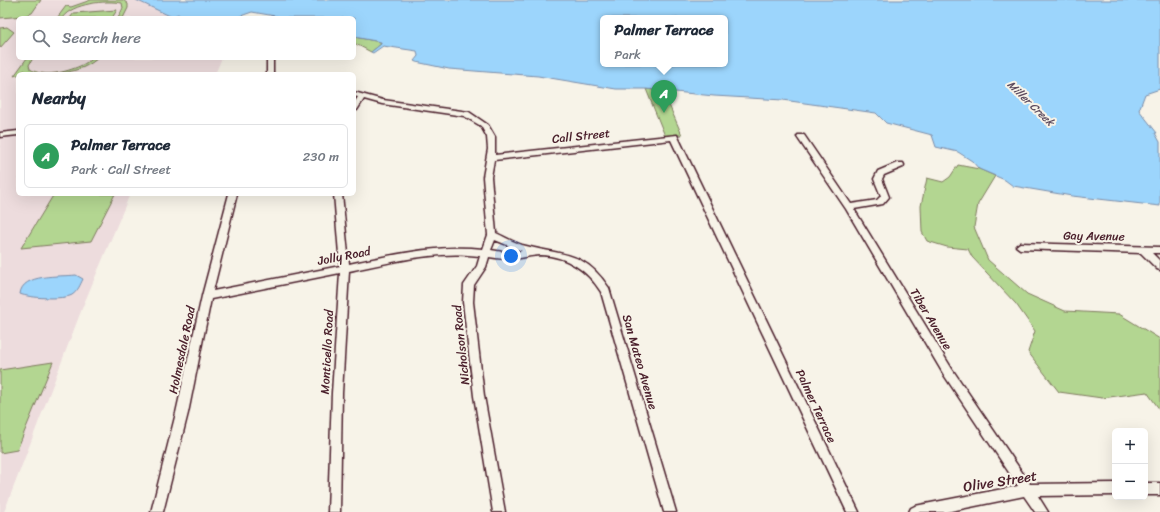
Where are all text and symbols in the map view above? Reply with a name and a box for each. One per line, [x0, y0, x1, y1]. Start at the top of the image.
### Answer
popup [600, 15, 728, 67]
search box [16, 16, 356, 60]
text: Palmer Terrace [614, 17, 714, 43]
text: Search here [62, 25, 141, 51]
icon: search [30, 27, 52, 49]
text: Park [614, 43, 641, 66]
water label: Miller Creek [1003, 76, 1060, 132]
pin: A [651, 80, 677, 113]
text: Nearby [32, 83, 86, 113]
street label: Call Street [551, 122, 611, 150]
text: Palmer Terrace [71, 132, 170, 158]
text: A [42, 145, 50, 168]
text: 230 m [303, 145, 339, 168]
text: Park · Call Street [71, 158, 171, 181]
street label: Gay Avenue [1063, 224, 1125, 248]
street label: Jolly Road [315, 240, 374, 272]
your location [501, 246, 521, 266]
street label: Tiber Avenue [904, 284, 958, 354]
street label: Holmesdale Road [162, 303, 202, 396]
street label: Nicholson Road [446, 303, 476, 386]
street label: Monticello Road [314, 309, 340, 395]
street label: San Mateo Avenue [616, 312, 664, 412]
street label: Palmer Terrace [789, 365, 843, 447]
map controls [1112, 428, 1148, 500]
button: + [1112, 428, 1148, 464]
street label: Olive Street [961, 463, 1039, 500]
button: − [1112, 464, 1148, 500]

